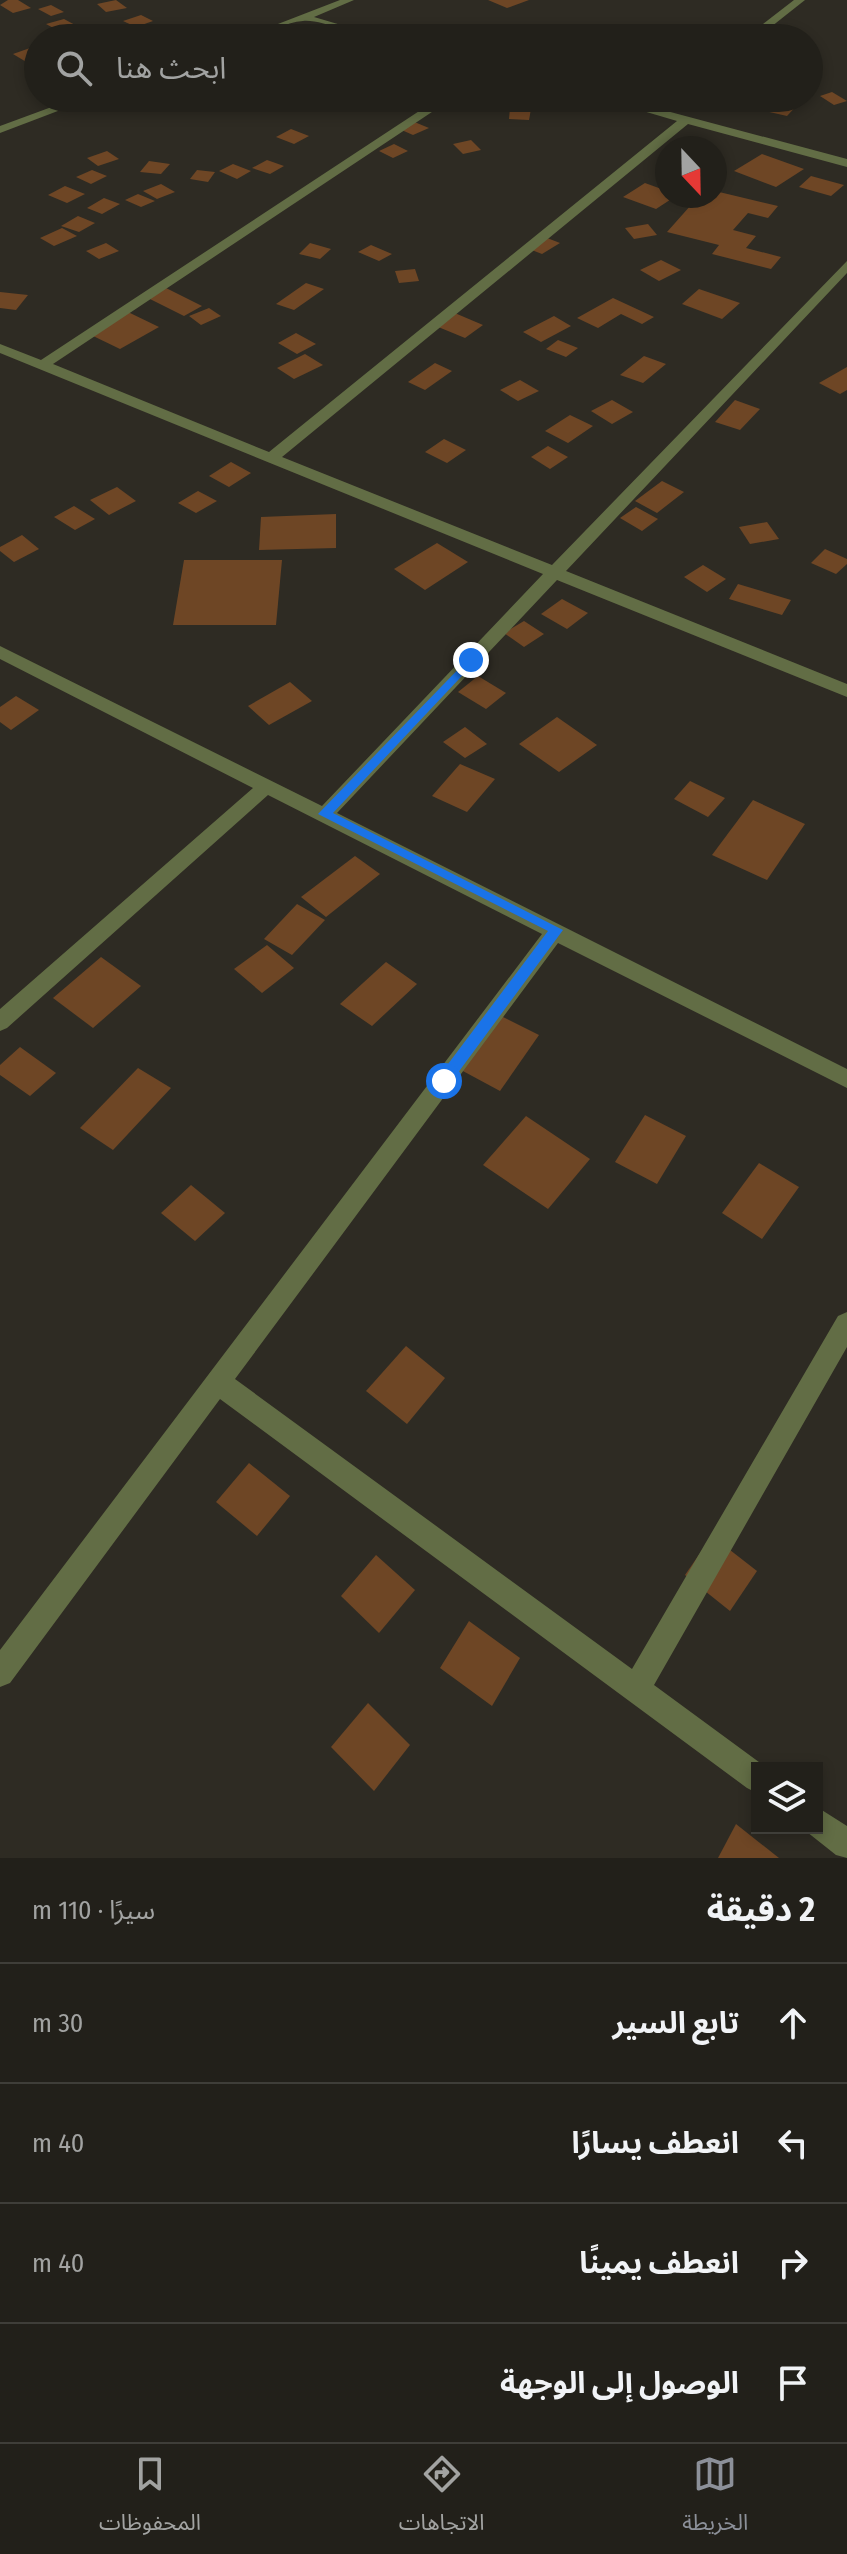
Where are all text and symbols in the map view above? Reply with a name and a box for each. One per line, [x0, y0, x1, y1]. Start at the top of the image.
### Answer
search box [24, 24, 823, 112]
icon: search [52, 46, 96, 90]
text: ابحث هنا [116, 50, 226, 86]
north arrow [655, 136, 727, 208]
route end [453, 642, 489, 678]
route start [426, 1063, 462, 1099]
map controls [751, 1762, 823, 1834]
button: layers [751, 1762, 823, 1834]
text: 2 دقيقة [707, 1889, 815, 1930]
text: سيرًا · 110 m [32, 1895, 155, 1926]
icon: ahead [771, 2001, 815, 2045]
text: تابع السير [612, 2005, 739, 2041]
text: 30 m [32, 2008, 83, 2039]
icon: left [771, 2121, 815, 2165]
text: انعطف يسارًا [572, 2125, 739, 2161]
text: 40 m [32, 2128, 84, 2159]
icon: right [771, 2241, 815, 2285]
text: انعطف يمينًا [579, 2245, 739, 2281]
text: 40 m [32, 2248, 84, 2279]
icon: arrive [771, 2361, 815, 2405]
text: الوصول إلى الوجهة [500, 2365, 739, 2401]
tab: المحفوظات [99, 2452, 201, 2546]
tab: الاتجاهات [399, 2452, 485, 2546]
tab: الخريطة [682, 2452, 748, 2546]

